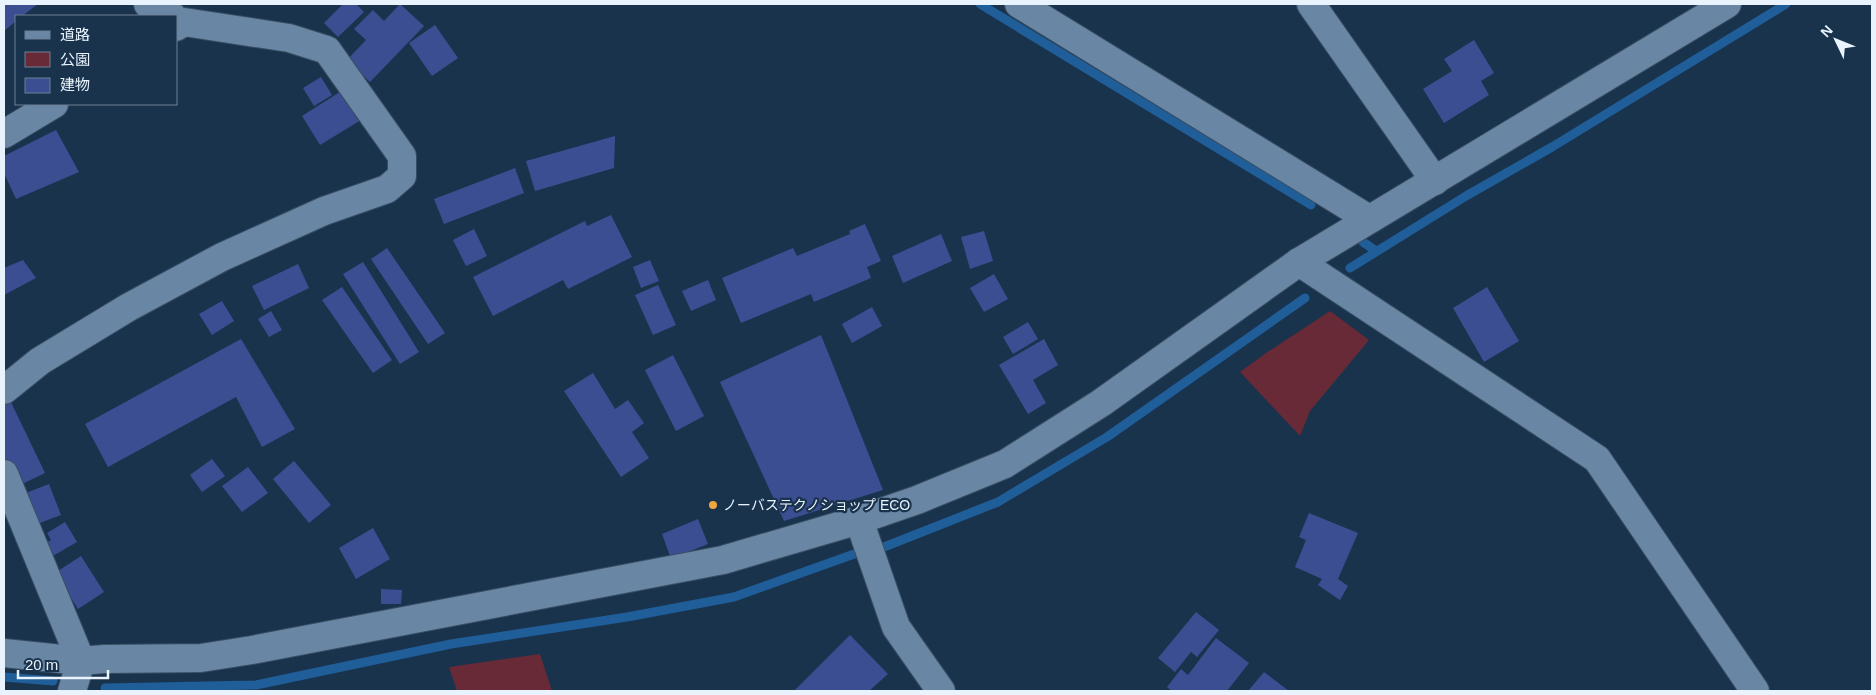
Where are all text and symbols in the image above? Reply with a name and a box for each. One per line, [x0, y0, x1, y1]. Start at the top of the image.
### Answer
legend [15, 15, 178, 105]
north arrow [1811, 15, 1861, 65]
text: N [1817, 22, 1836, 40]
text: 道路 [60, 26, 90, 43]
text: 公園 [60, 51, 90, 68]
text: 建物 [60, 76, 90, 93]
place label: ノーバステクノショップ ECO [723, 497, 910, 513]
marker: ノーバステクノショップ ECO [707, 499, 719, 511]
scale bar [18, 648, 108, 680]
text: 20 m [25, 656, 58, 673]

